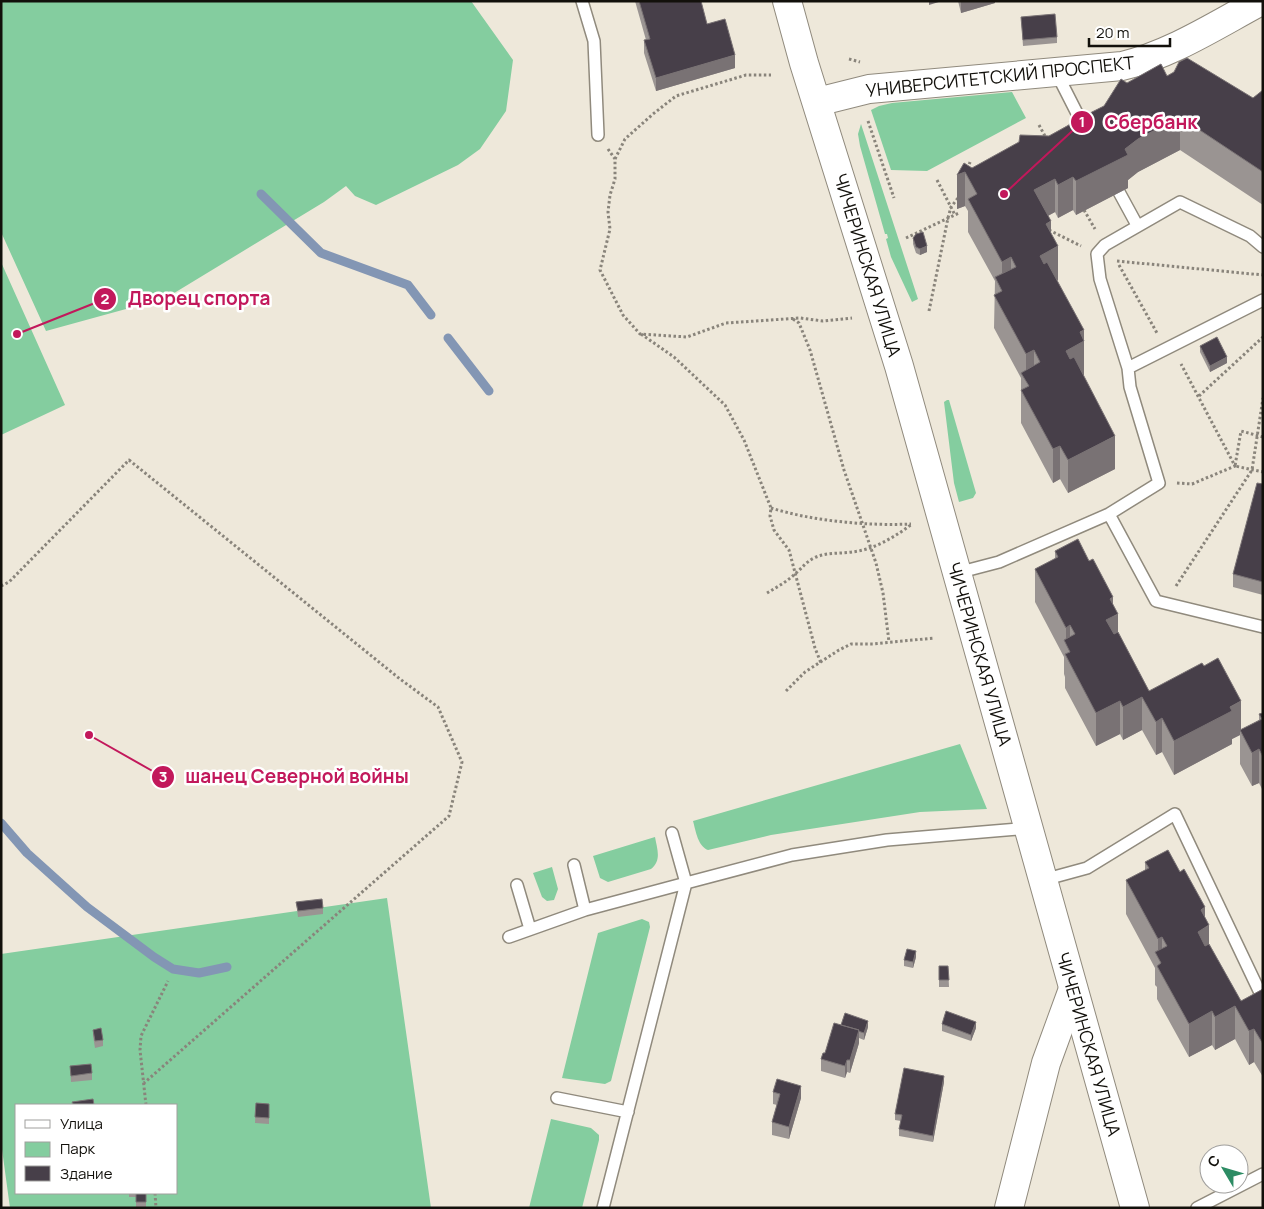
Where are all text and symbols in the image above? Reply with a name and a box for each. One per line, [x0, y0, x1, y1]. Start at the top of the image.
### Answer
scale bar [1089, 15, 1170, 47]
text: 20 m [1096, 22, 1129, 43]
street label: УНИВЕРСИТЕТСКИЙ ПРОСПЕКТ [864, 50, 1136, 102]
callout: Сбербанк [1069, 105, 1207, 139]
text: Сбербанк [1105, 109, 1198, 135]
text: 1 [1079, 111, 1085, 132]
street label: ЧИЧЕРИНСКАЯ УЛИЦА [829, 170, 907, 360]
callout: Дворец спорта [93, 282, 281, 316]
text: Дворец спорта [128, 285, 270, 311]
text: 2 [101, 288, 110, 309]
street label: ЧИЧЕРИНСКАЯ УЛИЦА [942, 559, 1018, 749]
callout: шанец Северной войны [150, 760, 418, 794]
text: шанец Северной войны [185, 763, 409, 789]
text: 3 [159, 766, 167, 787]
street label: ЧИЧЕРИНСКАЯ УЛИЦА [1051, 949, 1127, 1139]
legend [15, 1104, 178, 1194]
text: Улица [60, 1113, 103, 1134]
text: Парк [60, 1138, 96, 1159]
north arrow [1199, 1144, 1249, 1194]
text: С [1203, 1151, 1224, 1171]
text: Здание [60, 1163, 113, 1184]

